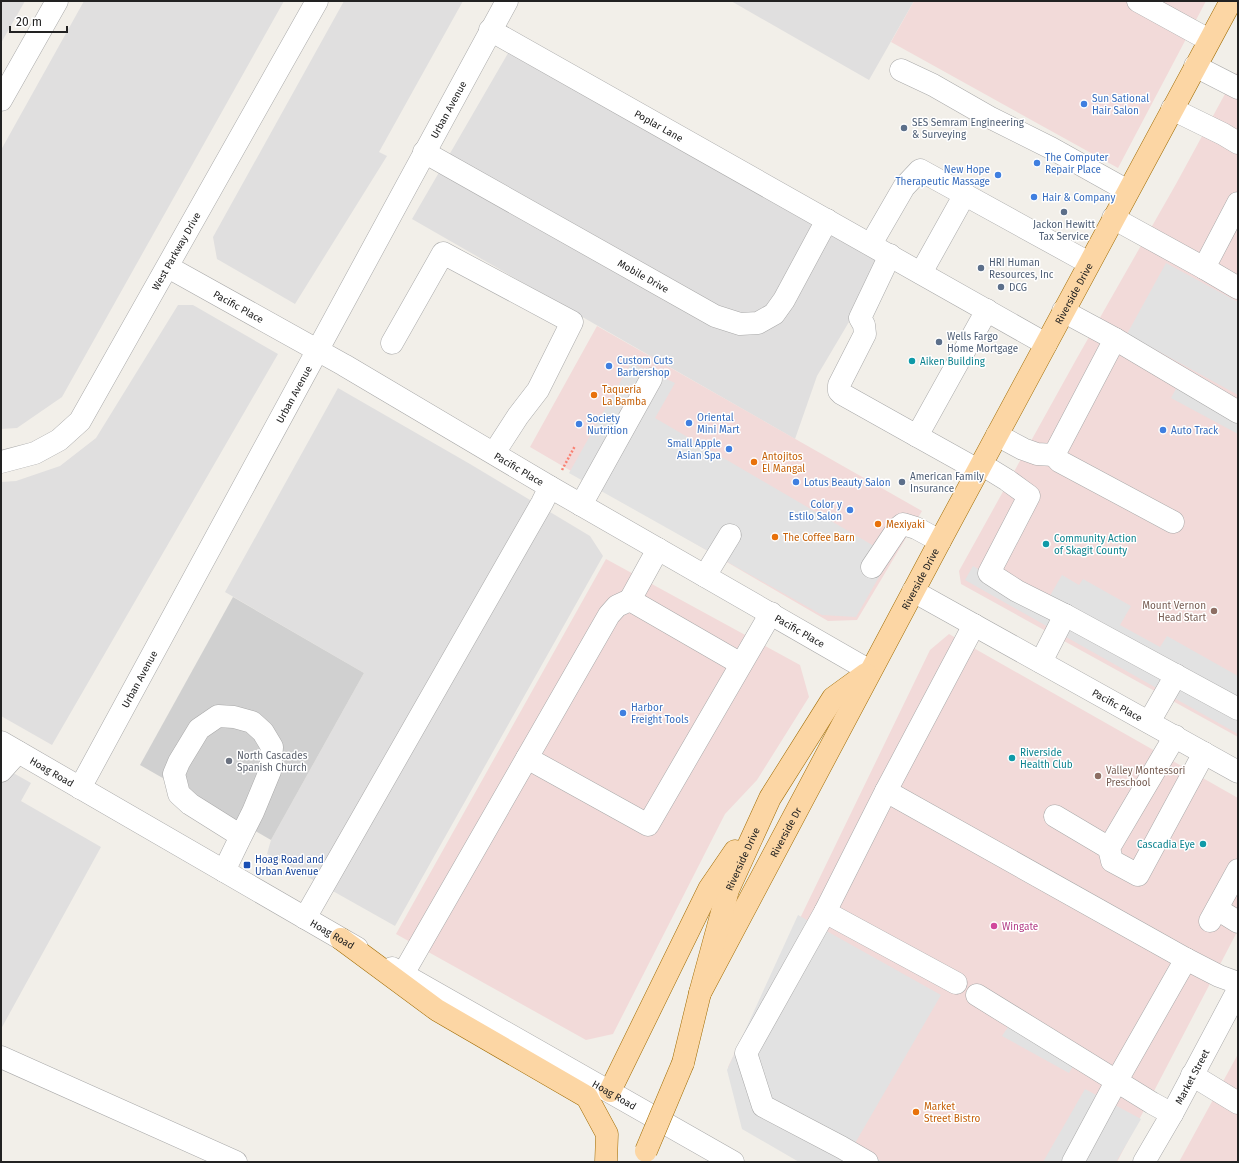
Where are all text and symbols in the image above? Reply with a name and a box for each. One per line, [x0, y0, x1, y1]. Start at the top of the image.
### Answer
scale bar [10, 8, 67, 34]
text: 20 m [16, 15, 42, 29]
street label: Urban Avenue [429, 79, 469, 141]
place label: Sun Sational Hair Salon [1092, 93, 1149, 117]
marker: Sun Sational Hair Salon [1079, 99, 1089, 109]
street label: Poplar Lane [632, 108, 685, 145]
place label: SES Semram Engineering & Surveying [912, 117, 1025, 141]
marker: SES Semram Engineering & Surveying [899, 123, 909, 133]
place label: The Computer Repair Place [1045, 152, 1109, 176]
marker: The Computer Repair Place [1032, 158, 1042, 168]
place label: New Hope Therapeutic Massage [895, 164, 990, 188]
marker: New Hope Therapeutic Massage [993, 170, 1003, 180]
marker: Hair & Company [1029, 192, 1039, 202]
place label: Hair & Company [1042, 192, 1115, 204]
marker: Jackon Hewitt Tax Service [1059, 207, 1069, 217]
street label: West Parkway Drive [150, 210, 204, 293]
place label: Jackon Hewitt Tax Service [1033, 219, 1095, 243]
street label: Mobile Drive [615, 257, 671, 296]
place label: HRI Human Resources, Inc [989, 257, 1054, 281]
street label: Riverside Drive [1053, 261, 1096, 327]
marker: HRI Human Resources, Inc [976, 263, 986, 273]
marker: DCG [996, 282, 1006, 292]
place label: DCG [1009, 282, 1027, 294]
street label: Pacific Place [211, 289, 266, 326]
place label: Wells Fargo Home Mortgage [947, 331, 1018, 355]
marker: Wells Fargo Home Mortgage [934, 337, 944, 347]
place label: Custom Cuts Barbershop [617, 355, 673, 379]
marker: Aiken Building [907, 356, 917, 366]
place label: Aiken Building [920, 356, 986, 368]
marker: Custom Cuts Barbershop [604, 361, 614, 371]
street label: Urban Avenue [274, 364, 315, 425]
place label: Taqueria La Bamba [602, 384, 646, 408]
marker: Taqueria La Bamba [589, 390, 599, 400]
place label: Oriental Mini Mart [697, 412, 740, 436]
place label: Society Nutrition [587, 413, 628, 437]
marker: Oriental Mini Mart [684, 418, 694, 428]
marker: Society Nutrition [574, 419, 584, 429]
marker: Auto Track [1158, 425, 1168, 435]
place label: Auto Track [1171, 425, 1219, 437]
place label: Small Apple Asian Spa [667, 438, 721, 462]
marker: Small Apple Asian Spa [724, 444, 734, 454]
street label: Pacific Place [492, 450, 546, 489]
place label: Antojitos El Mangal [762, 451, 805, 475]
marker: Antojitos El Mangal [749, 457, 759, 467]
place label: American Family Insurance [910, 471, 984, 495]
marker: Lotus Beauty Salon [791, 477, 801, 487]
place label: Lotus Beauty Salon [804, 477, 891, 489]
marker: American Family Insurance [897, 477, 907, 487]
place label: Color y Estilo Salon [789, 499, 842, 523]
marker: Color y Estilo Salon [845, 505, 855, 515]
marker: Mexiyaki [873, 519, 883, 529]
place label: Mexiyaki [886, 519, 925, 531]
marker: The Coffee Barn [770, 532, 780, 542]
place label: The Coffee Barn [783, 532, 855, 544]
place label: Community Action of Skagit County [1054, 533, 1137, 557]
marker: Community Action of Skagit County [1041, 539, 1051, 549]
street label: Riverside Drive [900, 546, 942, 612]
place label: Mount Vernon Head Start [1142, 600, 1206, 624]
marker: Mount Vernon Head Start [1209, 606, 1219, 616]
street label: Pacific Place [772, 612, 826, 651]
street label: Urban Avenue [120, 649, 160, 710]
street label: Pacific Place [1090, 687, 1144, 725]
place label: Harbor Freight Tools [631, 702, 689, 726]
marker: Harbor Freight Tools [618, 708, 628, 718]
place label: Riverside Health Club [1020, 747, 1073, 771]
place label: North Cascades Spanish Church [237, 750, 308, 774]
marker: Riverside Health Club [1007, 753, 1017, 763]
street label: Hoag Road [27, 755, 76, 790]
marker: North Cascades Spanish Church [224, 756, 234, 766]
place label: Valley Montessori Preschool [1106, 765, 1186, 789]
marker: Valley Montessori Preschool [1093, 771, 1103, 781]
street label: Riverside Dr [768, 806, 804, 860]
street label: Riverside Drive [724, 826, 763, 893]
place label: Cascadia Eye [1137, 839, 1195, 851]
marker: Cascadia Eye [1198, 839, 1208, 849]
place label: Hoag Road and Urban Avenue [255, 854, 324, 878]
marker: Hoag Road and Urban Avenue [242, 860, 252, 870]
street label: Hoag Road [308, 917, 356, 952]
marker: Wingate [989, 921, 999, 931]
place label: Wingate [1002, 921, 1038, 933]
street label: Market Street [1173, 1047, 1213, 1107]
street label: Hoag Road [590, 1078, 638, 1113]
place label: Market Street Bistro [924, 1101, 981, 1125]
marker: Market Street Bistro [911, 1107, 921, 1117]

